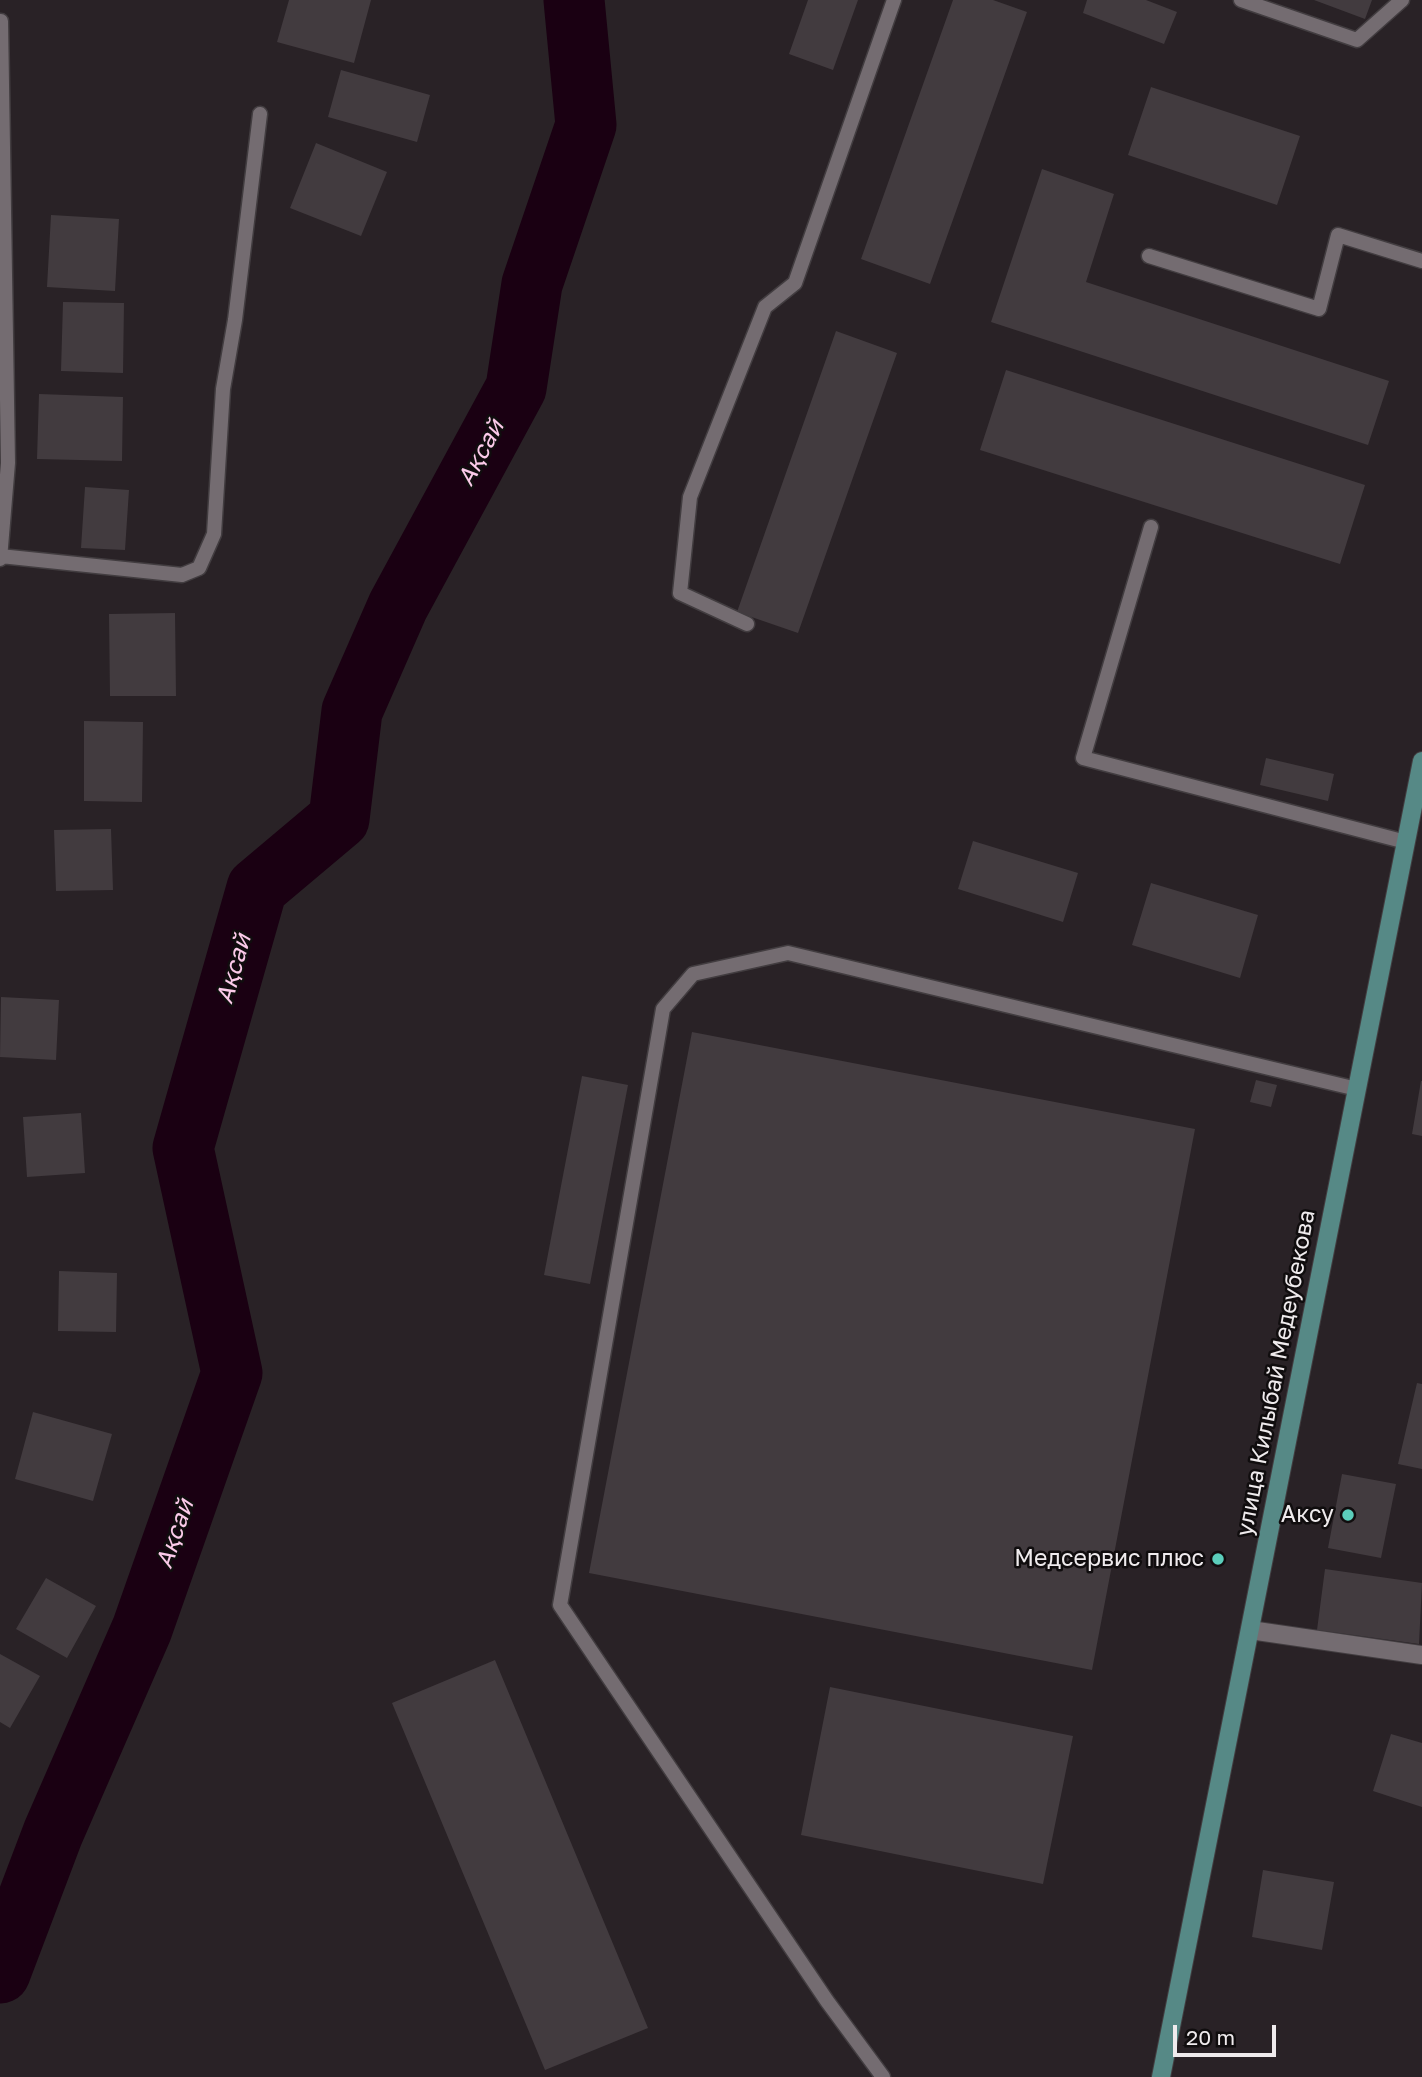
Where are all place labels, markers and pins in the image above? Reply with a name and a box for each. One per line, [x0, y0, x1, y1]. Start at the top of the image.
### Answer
place label: Аксу [1281, 1501, 1334, 1529]
marker: Аксу [1340, 1507, 1356, 1523]
place label: Медсервис плюс [1014, 1545, 1204, 1573]
marker: Медсервис плюс [1210, 1551, 1226, 1567]

